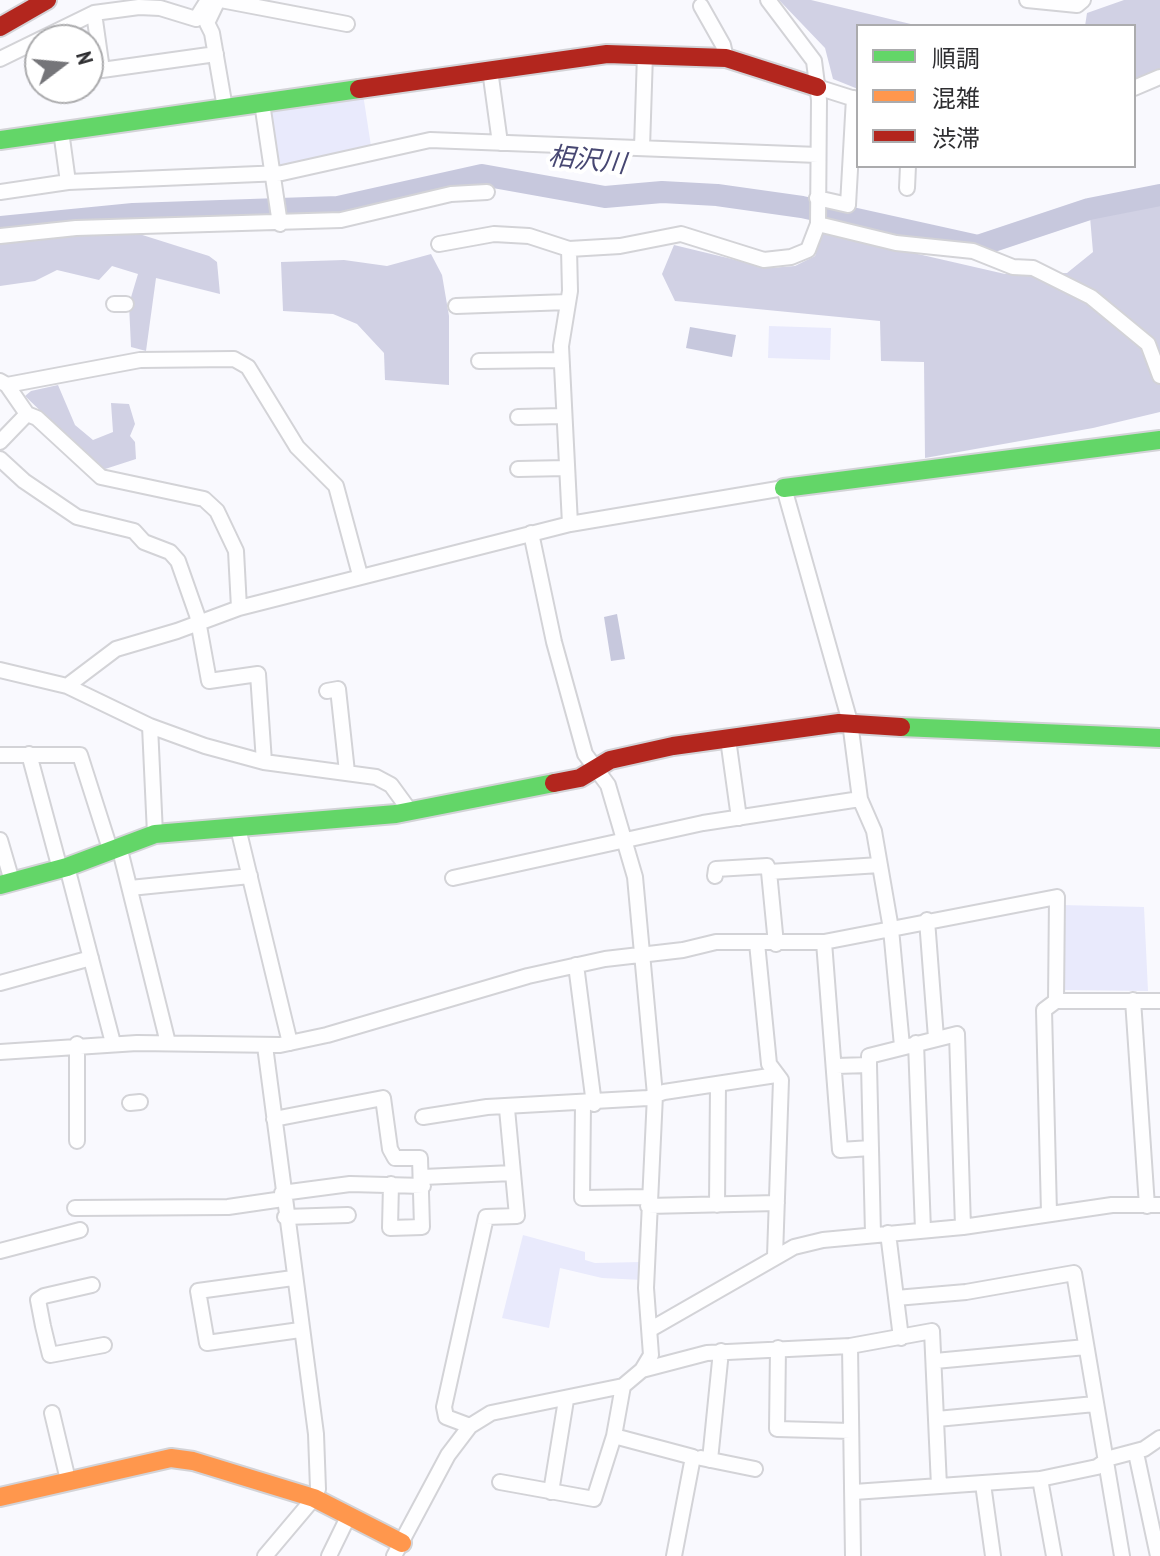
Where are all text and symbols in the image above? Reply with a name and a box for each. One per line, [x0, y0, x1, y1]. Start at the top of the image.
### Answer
north arrow [24, 24, 104, 104]
legend [856, 24, 1136, 168]
text: 順調 [932, 43, 980, 74]
text: N [70, 48, 100, 68]
text: 混雑 [932, 83, 980, 114]
text: 渋滞 [932, 123, 980, 154]
water label: 相沢川 [547, 141, 627, 181]

